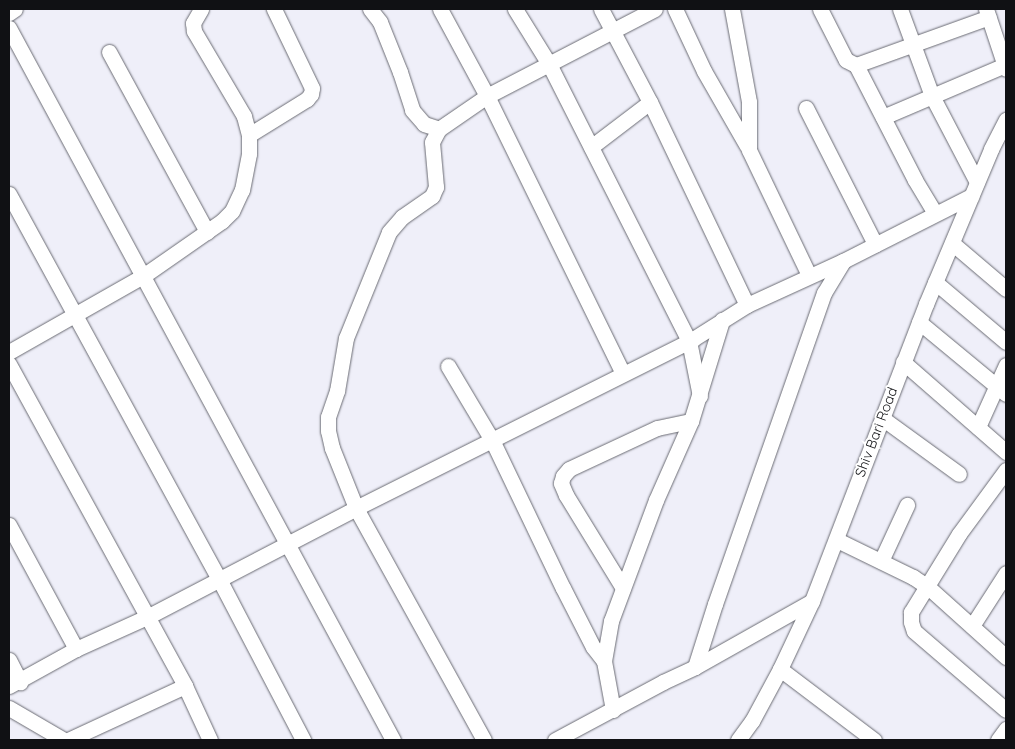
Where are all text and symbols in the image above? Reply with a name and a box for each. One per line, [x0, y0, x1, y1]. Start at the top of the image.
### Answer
street label: Shiv Bari Road [851, 385, 901, 479]

